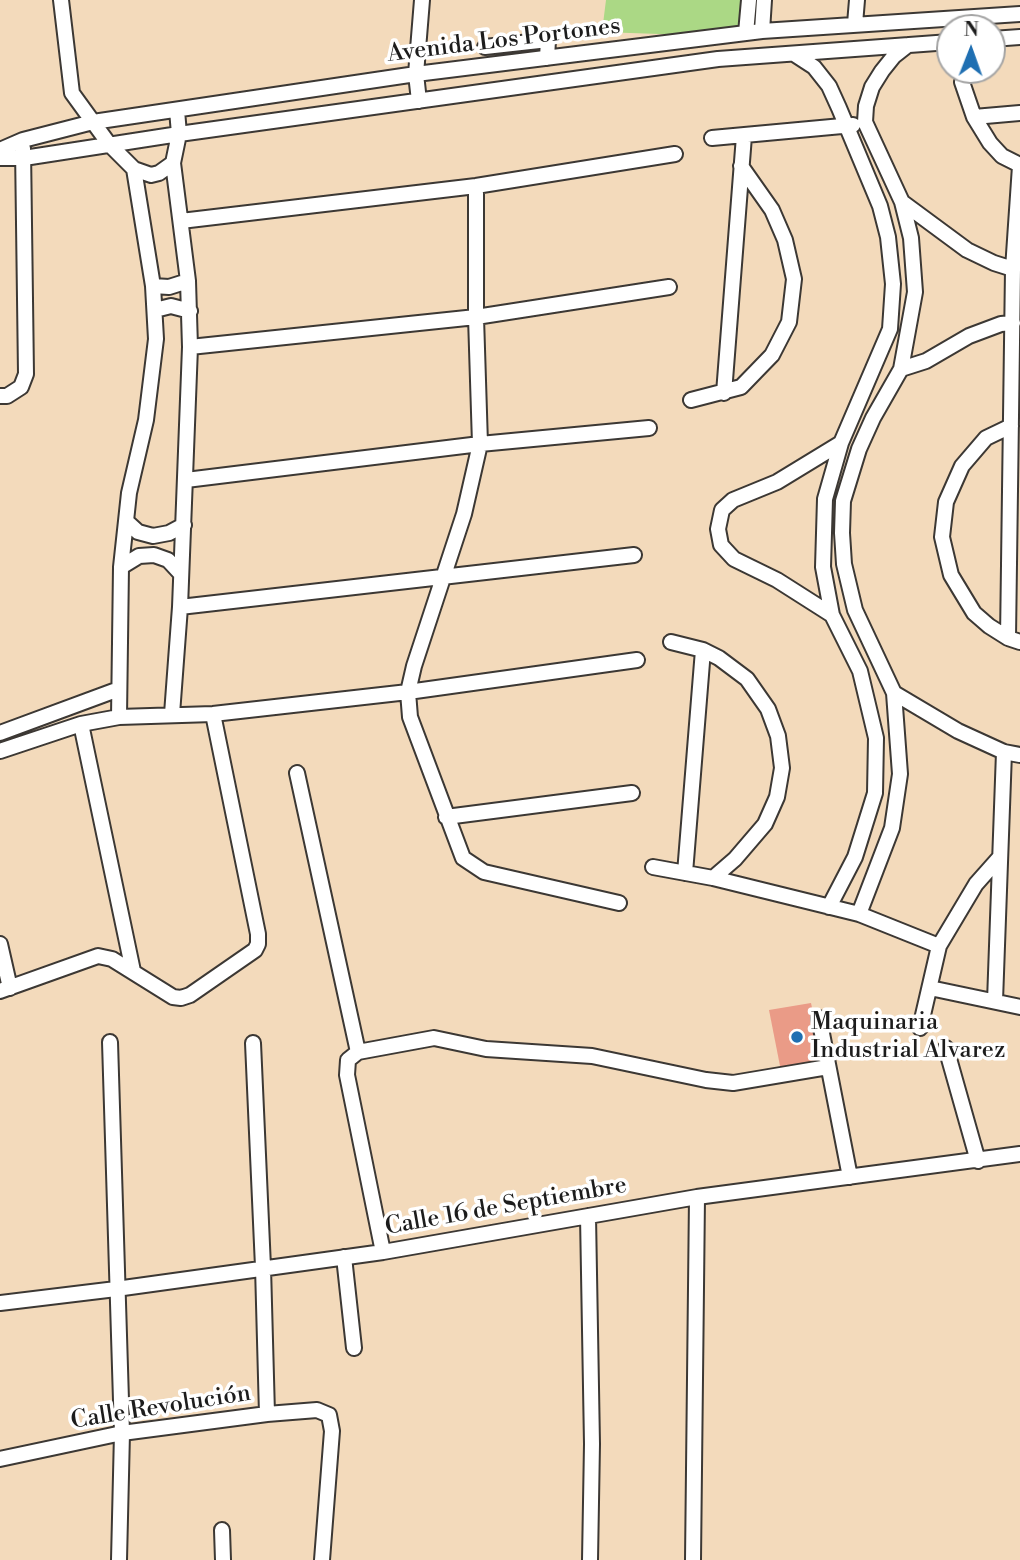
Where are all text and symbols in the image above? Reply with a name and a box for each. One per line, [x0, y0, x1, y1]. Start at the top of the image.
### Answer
street label: Avenida Los Portones [386, 12, 622, 70]
north arrow [936, 14, 1006, 84]
text: N [964, 18, 979, 42]
place label: Maquinaria Industrial Alvarez [811, 1009, 1005, 1065]
marker: Maquinaria Industrial Alvarez [789, 1029, 805, 1045]
street label: Calle 16 de Septiembre [383, 1172, 629, 1242]
street label: Calle Revolución [69, 1380, 253, 1436]

